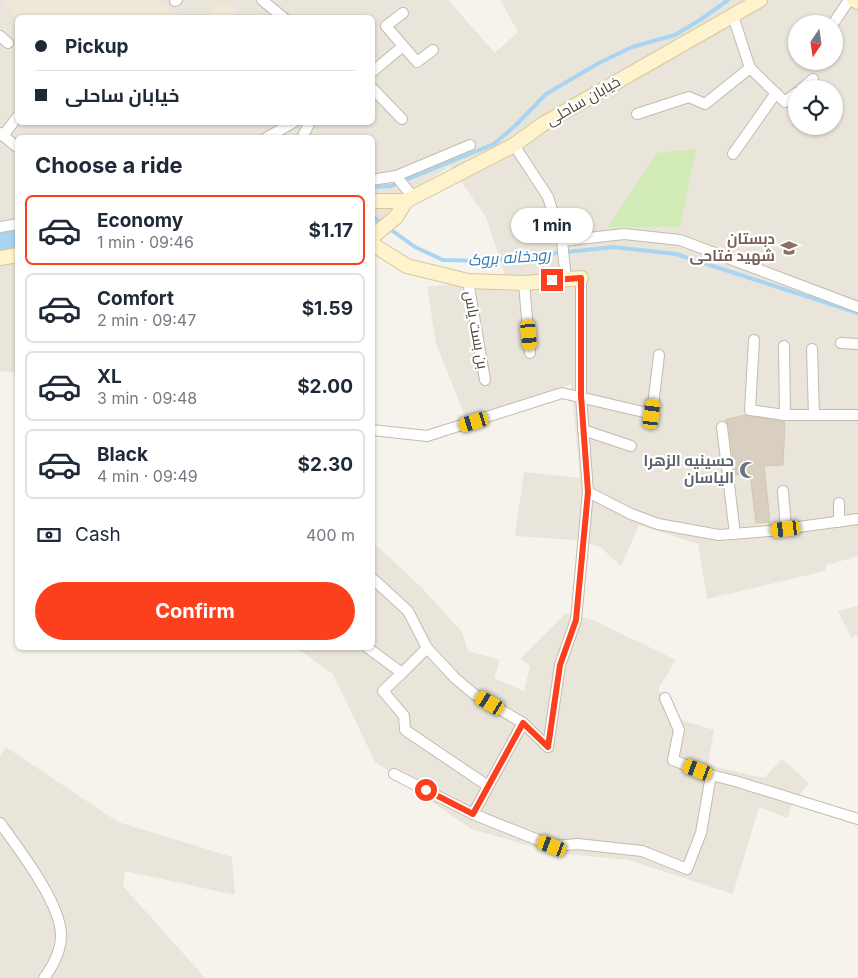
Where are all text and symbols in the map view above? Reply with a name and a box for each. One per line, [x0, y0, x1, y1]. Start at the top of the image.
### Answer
north arrow [788, 15, 842, 70]
map controls [788, 15, 843, 135]
text: Pickup [65, 35, 128, 58]
street label: خیابان ساحلی [542, 72, 624, 130]
button: locate [788, 80, 843, 135]
text: خیابان ساحلی [65, 84, 180, 107]
text: Choose a ride [35, 152, 183, 178]
icon: car [37, 208, 82, 253]
callout: 1 min [511, 208, 593, 242]
text: Economy [97, 209, 183, 232]
text: 1 min [532, 215, 572, 235]
text: $1.17 [308, 219, 353, 242]
place label: دبستان شهید فتاحی [690, 229, 775, 265]
text: 1 min · 09:46 [97, 232, 194, 252]
school or university icon: دبستان شهید فتاحی [779, 238, 799, 258]
water label: رودخانه بروک [467, 244, 553, 270]
route end [541, 269, 563, 291]
icon: car [37, 286, 82, 331]
text: Comfort [97, 287, 174, 310]
street label: بن بست یاس [459, 290, 493, 370]
text: $1.59 [302, 297, 353, 320]
text: 2 min · 09:47 [97, 310, 196, 330]
car [520, 319, 537, 351]
icon: car [37, 364, 82, 409]
text: XL [97, 365, 122, 388]
text: $2.00 [297, 375, 353, 398]
text: 3 min · 09:48 [97, 388, 197, 408]
car [642, 398, 661, 430]
car [457, 410, 490, 434]
icon: car [37, 442, 82, 487]
text: Black [97, 443, 148, 466]
place label: حسینیه الزهرا الیاسان [644, 451, 734, 487]
text: $2.30 [298, 453, 353, 476]
mosque icon: حسینیه الزهرا الیاسان [738, 460, 758, 480]
text: 4 min · 09:49 [97, 466, 198, 486]
car [770, 520, 801, 538]
icon: cash [35, 521, 63, 549]
text: Cash [75, 523, 121, 546]
text: 400 m [306, 525, 355, 545]
button: Confirm [35, 582, 355, 640]
car [473, 689, 506, 717]
car [681, 758, 714, 782]
route start [415, 779, 437, 801]
car [535, 834, 568, 858]

